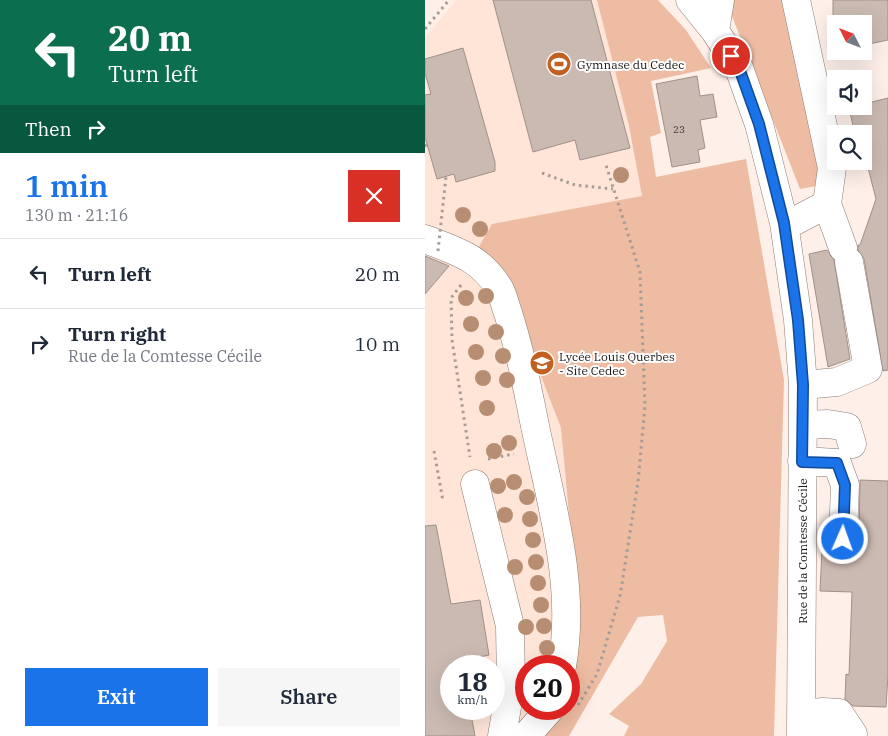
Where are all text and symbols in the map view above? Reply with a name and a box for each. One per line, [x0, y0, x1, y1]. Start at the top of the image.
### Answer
text: 20 m [108, 15, 192, 61]
north arrow [827, 15, 873, 60]
map controls [827, 15, 872, 170]
icon: left [25, 20, 90, 85]
pin [710, 35, 752, 77]
icon: arrive [717, 42, 745, 70]
sports icon: Gymnase du Cedec [546, 51, 572, 77]
place label: Gymnase du Cedec [577, 57, 684, 72]
text: Turn left [108, 59, 198, 88]
button: sound [827, 70, 872, 115]
icon: right [82, 115, 110, 143]
text: Then [25, 117, 72, 141]
house number: 23 [673, 123, 685, 136]
button: search [827, 125, 872, 170]
text: 1 min [25, 166, 108, 205]
button: close [348, 170, 400, 222]
text: 130 m · 21:16 [25, 205, 128, 225]
icon: left [25, 260, 53, 288]
text: Turn left [68, 262, 151, 286]
text: 20 m [355, 262, 400, 286]
text: Turn right [68, 322, 166, 346]
icon: right [25, 330, 53, 358]
text: 10 m [355, 332, 400, 356]
text: Rue de la Comtesse Cécile [68, 346, 262, 366]
place label: Lycée Louis Querbes - Site Cedec [559, 349, 675, 378]
school or university icon: Lycée Louis Querbes - Site Cedec [529, 350, 555, 376]
street label: Rue de la Comtesse Cécile [795, 478, 810, 624]
position arrow [816, 512, 868, 564]
speed limit sign: 20 [515, 655, 580, 720]
text: 18 [457, 665, 488, 698]
button: Exit [25, 668, 208, 726]
button: Share [218, 668, 400, 726]
text: km/h [457, 692, 488, 707]

